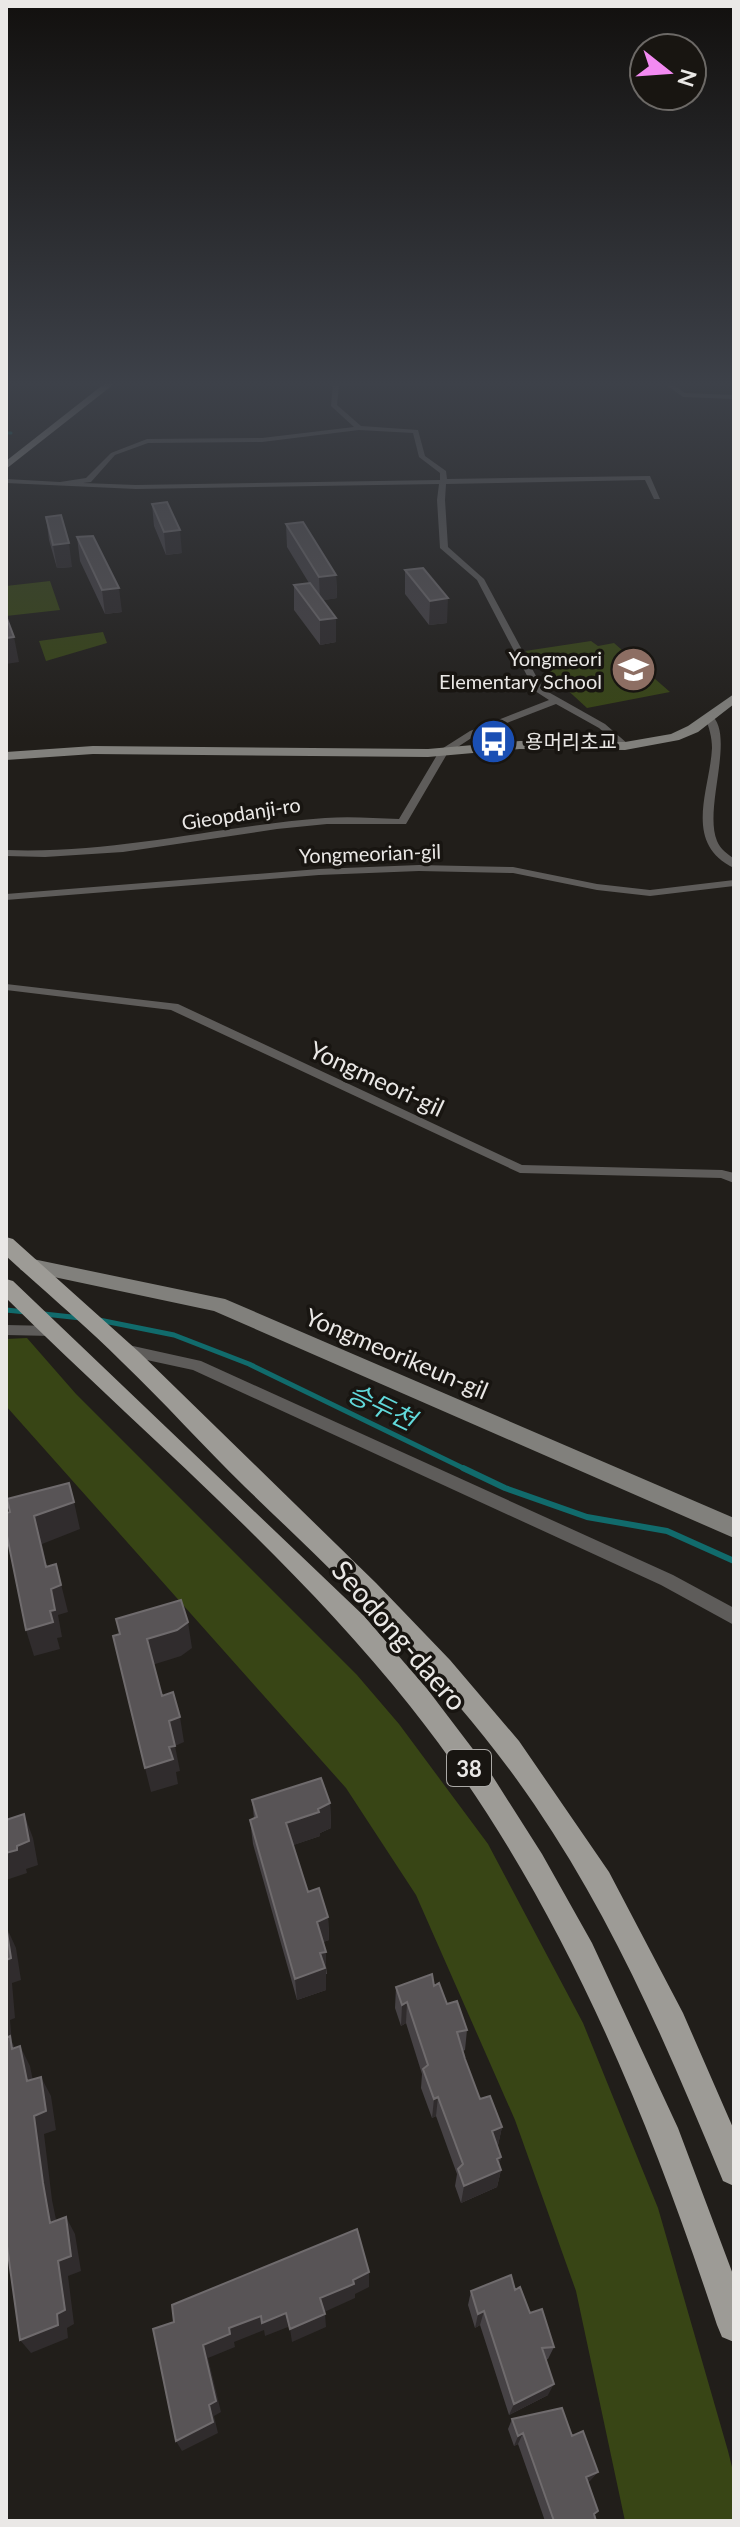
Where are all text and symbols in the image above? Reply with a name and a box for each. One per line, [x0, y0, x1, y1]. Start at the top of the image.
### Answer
north arrow [628, 32, 708, 112]
text: N [672, 66, 703, 90]
school or university icon: Yongmeori Elementary School [609, 645, 657, 693]
place label: Yongmeori Elementary School [439, 646, 602, 693]
bus stop icon: 용머리초교 [470, 717, 518, 765]
place label: 용머리초교 [525, 729, 617, 753]
street label: Gieopdanji-ro [180, 792, 302, 834]
street label: Yongmeorian-gil [299, 839, 441, 867]
street label: Yongmeori-gil [305, 1034, 449, 1122]
street label: Yongmeorikeun-gil [301, 1301, 493, 1405]
water label: 승두천 [343, 1376, 424, 1437]
street label: Seodong-daero [326, 1553, 474, 1717]
road number: 38 [447, 1750, 491, 1786]

